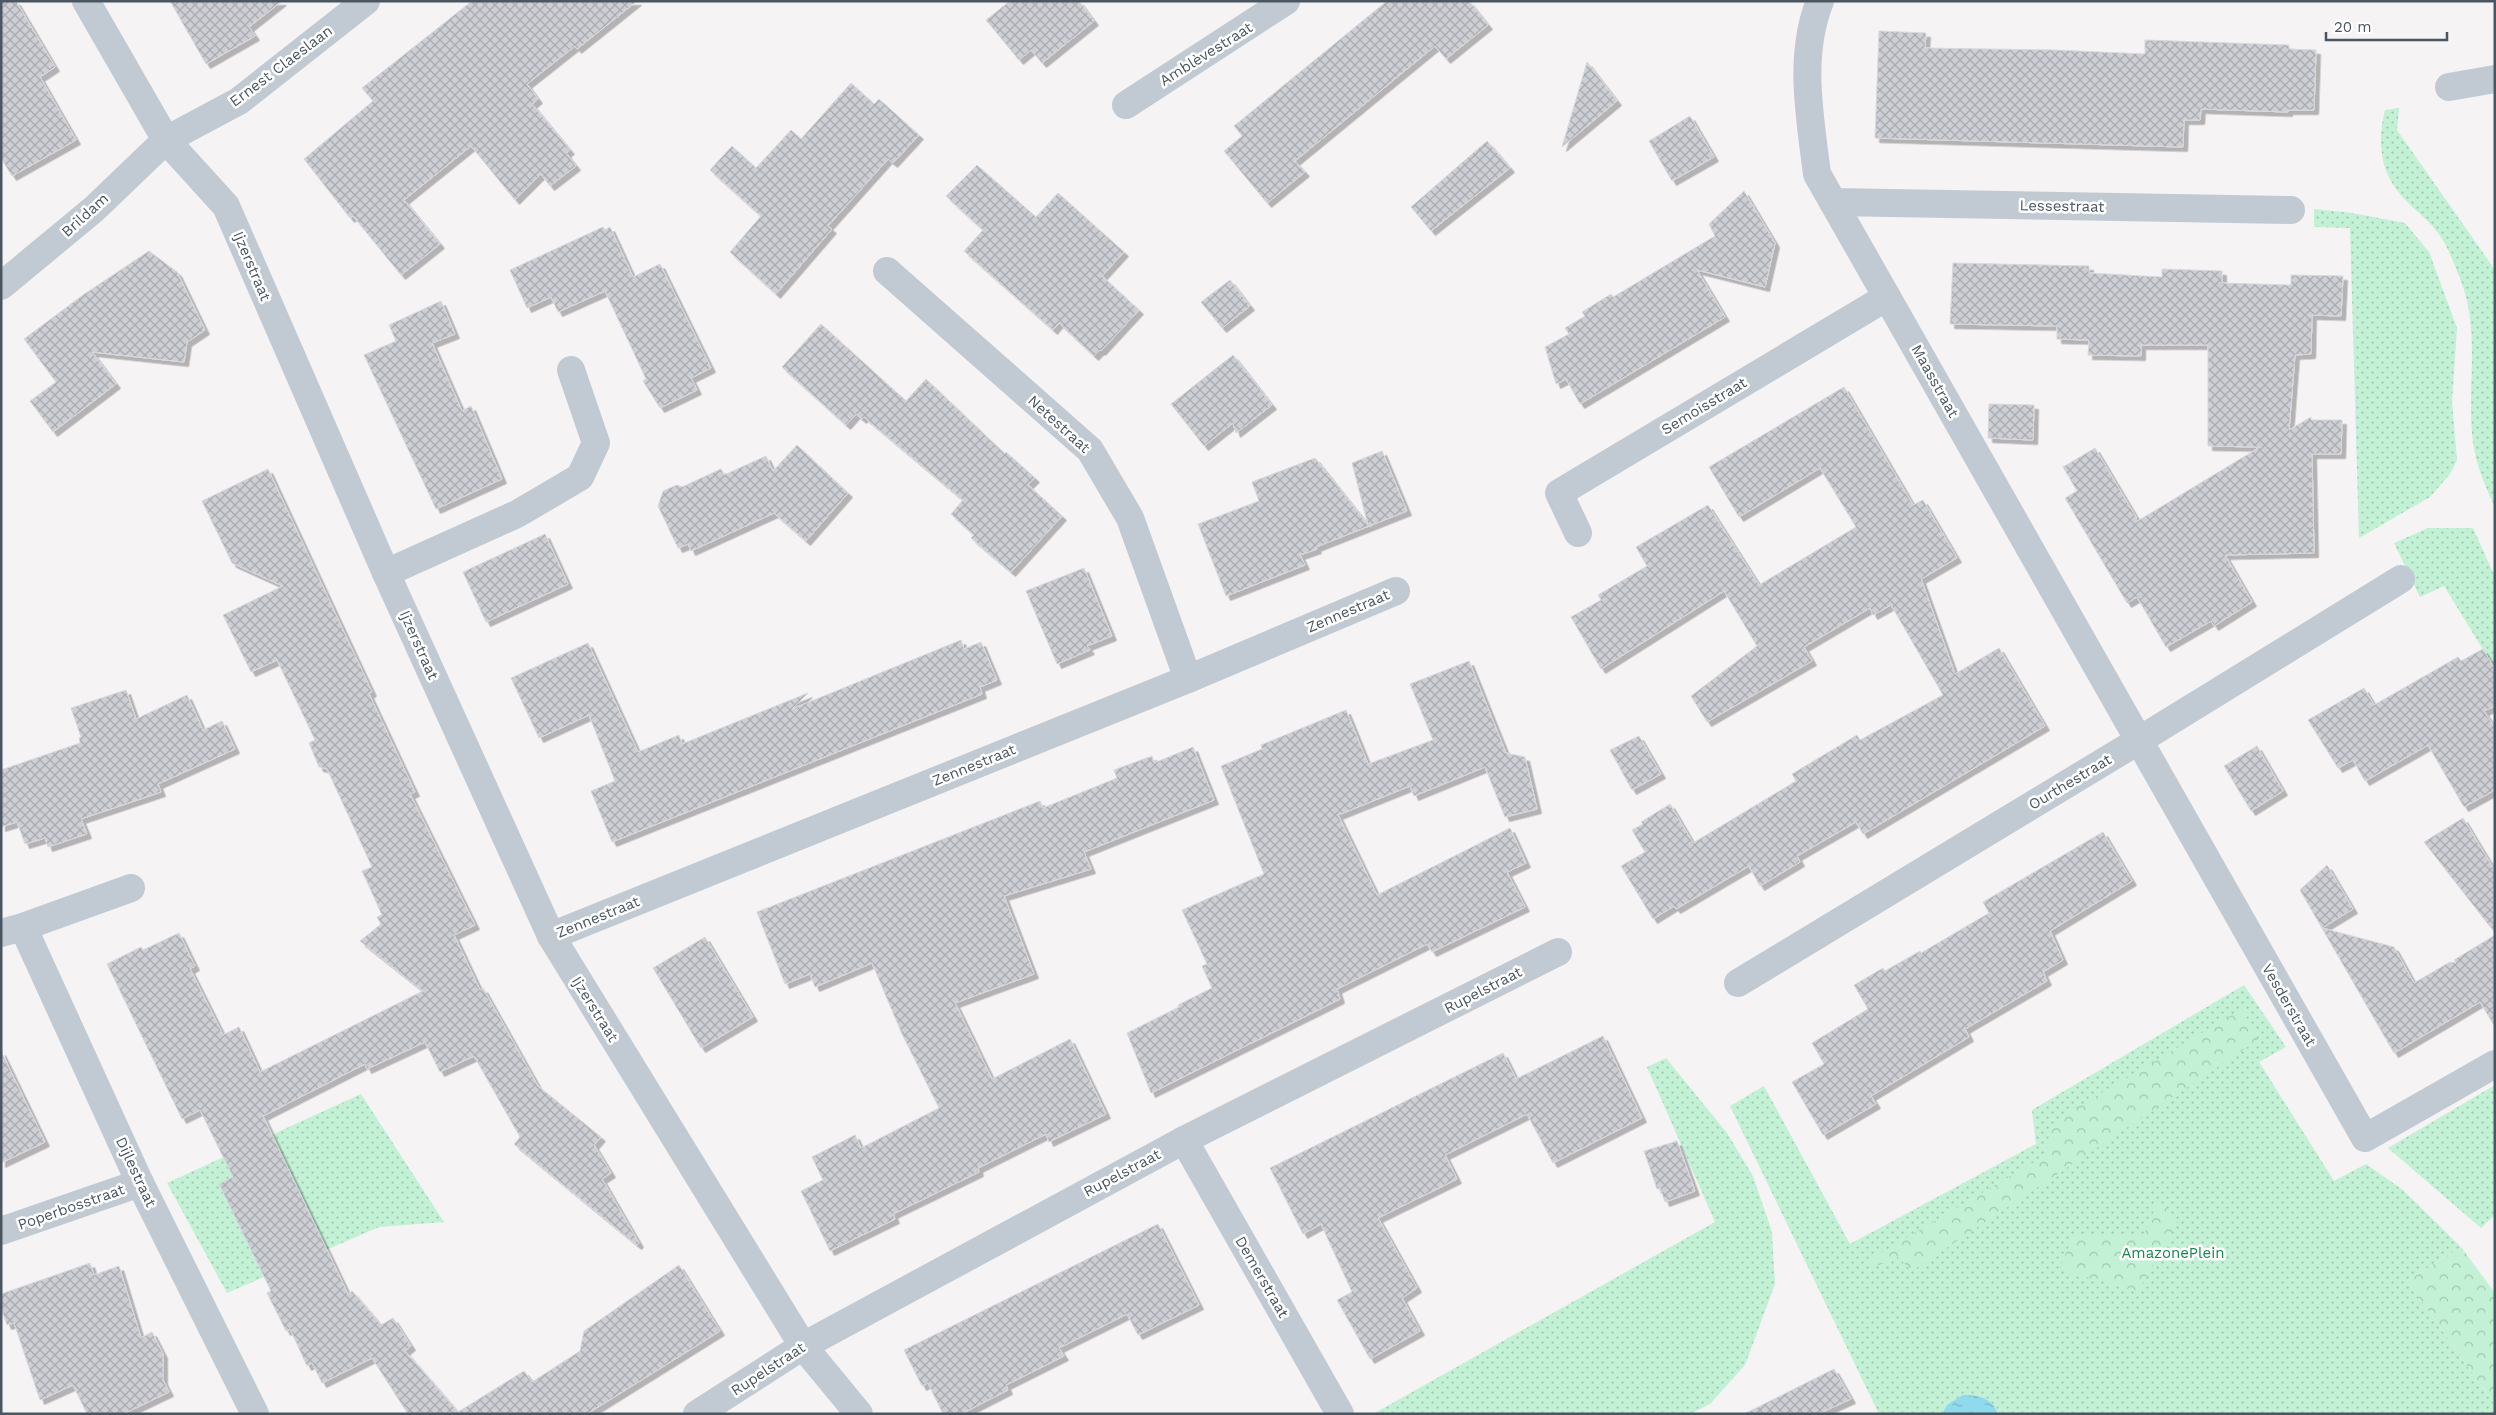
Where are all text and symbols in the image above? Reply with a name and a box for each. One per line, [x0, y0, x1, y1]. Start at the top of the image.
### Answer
scale bar [2326, 10, 2447, 42]
street label: Amblèvestraat [1156, 18, 1256, 90]
text: 20 m [2334, 18, 2372, 36]
street label: Ernest Claeslaan [226, 22, 336, 110]
street label: Brildam [58, 189, 112, 241]
street label: Lessestraat [2019, 196, 2105, 216]
street label: Ijzerstraat [229, 228, 275, 304]
street label: Maasstraat [1908, 341, 1963, 421]
street label: Semoisstraat [1658, 373, 1751, 439]
street label: Netestraat [1024, 391, 1094, 457]
street label: Zennestraat [1304, 585, 1393, 636]
street label: Ijzerstraat [396, 608, 443, 683]
street label: Zennestraat [930, 740, 1019, 790]
street label: Ourthestraat [2025, 750, 2115, 814]
street label: Zennestraat [554, 892, 643, 942]
street label: Vesderstraat [2258, 960, 2320, 1050]
street label: Rupelstraat [1441, 962, 1525, 1017]
street label: Ijzerstraat [568, 973, 623, 1046]
street label: Dijlestraat [112, 1134, 160, 1210]
street label: Rupelstraat [1080, 1145, 1164, 1201]
street label: Poperbosstraat [15, 1180, 127, 1234]
street label: Demerstraat [1231, 1233, 1293, 1322]
park label: AmazonePlein [2121, 1244, 2225, 1262]
street label: Rupelstraat [728, 1338, 809, 1400]

